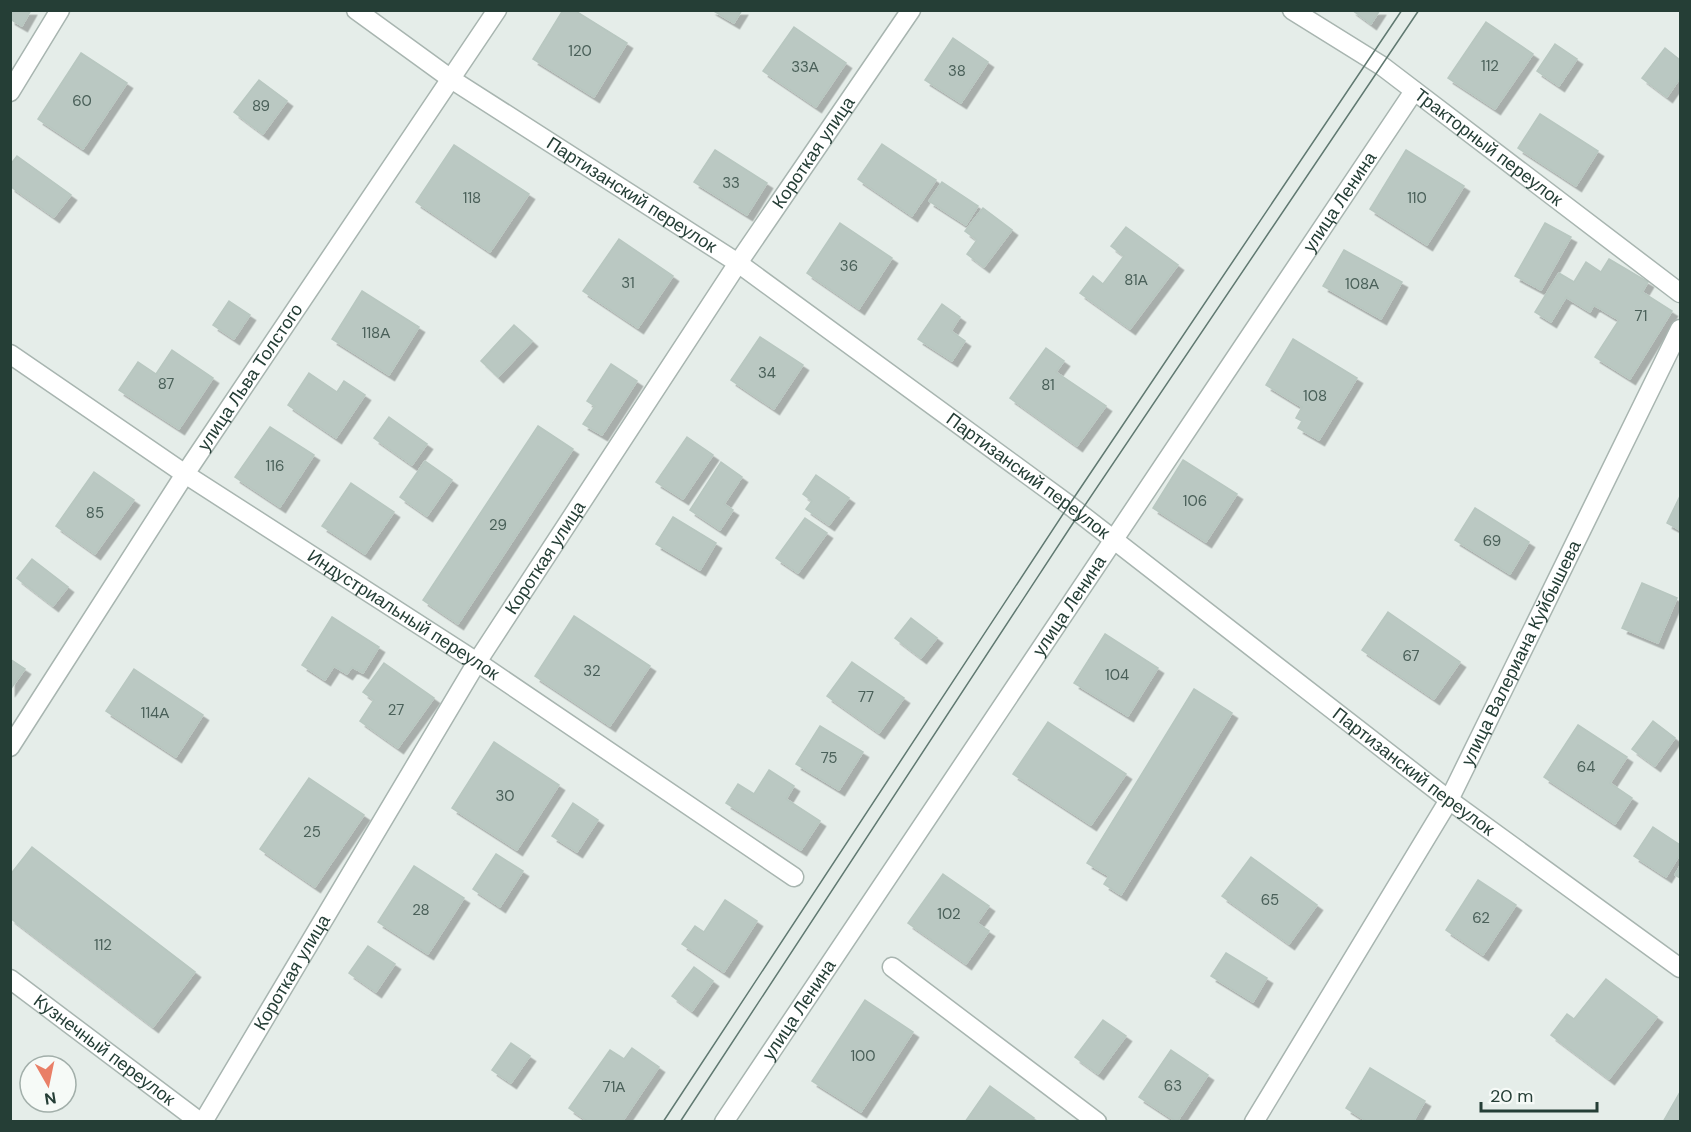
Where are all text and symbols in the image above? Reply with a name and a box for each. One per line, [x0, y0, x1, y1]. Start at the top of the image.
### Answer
house number: 120 [568, 41, 592, 61]
house number: 112 [1481, 56, 1499, 76]
house number: 33А [791, 57, 819, 77]
house number: 38 [948, 61, 966, 81]
street label: Тракторный переулок [1409, 83, 1568, 212]
house number: 60 [72, 91, 92, 111]
street label: Короткая улица [767, 91, 861, 213]
house number: 89 [252, 96, 270, 116]
street label: Партизанский переулок [542, 131, 721, 258]
street label: улица Ленина [1297, 146, 1383, 257]
house number: 33 [722, 173, 740, 193]
house number: 118 [463, 188, 481, 208]
house number: 110 [1407, 188, 1427, 208]
house number: 36 [840, 256, 858, 276]
house number: 81А [1124, 270, 1148, 290]
house number: 31 [621, 273, 635, 293]
house number: 108А [1345, 274, 1379, 294]
street label: улица Льва Толстого [192, 299, 308, 455]
house number: 71 [1635, 306, 1647, 326]
house number: 118А [362, 323, 390, 343]
house number: 34 [758, 363, 776, 383]
house number: 87 [158, 374, 174, 394]
house number: 81 [1041, 375, 1055, 395]
house number: 108 [1303, 386, 1327, 406]
street label: Партизанский переулок [941, 407, 1115, 544]
house number: 116 [266, 456, 284, 476]
house number: 106 [1183, 491, 1207, 511]
street label: Короткая улица [499, 496, 592, 619]
house number: 85 [86, 503, 104, 523]
house number: 29 [489, 515, 507, 535]
house number: 69 [1483, 531, 1501, 551]
street label: улица Валериана Куйбышева [1456, 535, 1587, 770]
street label: Индустриальный переулок [303, 544, 504, 686]
street label: улица Ленина [1027, 550, 1112, 661]
house number: 67 [1402, 646, 1420, 666]
house number: 32 [583, 661, 601, 681]
house number: 104 [1105, 665, 1129, 685]
house number: 77 [858, 687, 874, 707]
house number: 27 [388, 700, 404, 720]
street label: Партизанский переулок [1328, 702, 1499, 841]
house number: 114А [141, 703, 169, 723]
house number: 75 [821, 748, 837, 768]
house number: 64 [1577, 757, 1595, 777]
house number: 30 [495, 786, 515, 806]
house number: 25 [303, 822, 321, 842]
house number: 65 [1261, 890, 1279, 910]
house number: 28 [412, 900, 430, 920]
house number: 102 [937, 904, 961, 924]
house number: 62 [1472, 908, 1490, 928]
street label: Короткая улица [248, 909, 336, 1035]
house number: 112 [94, 935, 112, 955]
street label: улица Ленина [757, 954, 842, 1065]
street label: Кузнечный переулок [29, 989, 180, 1111]
house number: 100 [850, 1046, 876, 1066]
north arrow [18, 1054, 78, 1114]
scale bar [1481, 1075, 1596, 1113]
house number: 63 [1164, 1076, 1182, 1096]
house number: 71А [603, 1077, 625, 1097]
text: 20 m [1490, 1084, 1533, 1108]
text: N [43, 1087, 58, 1110]

